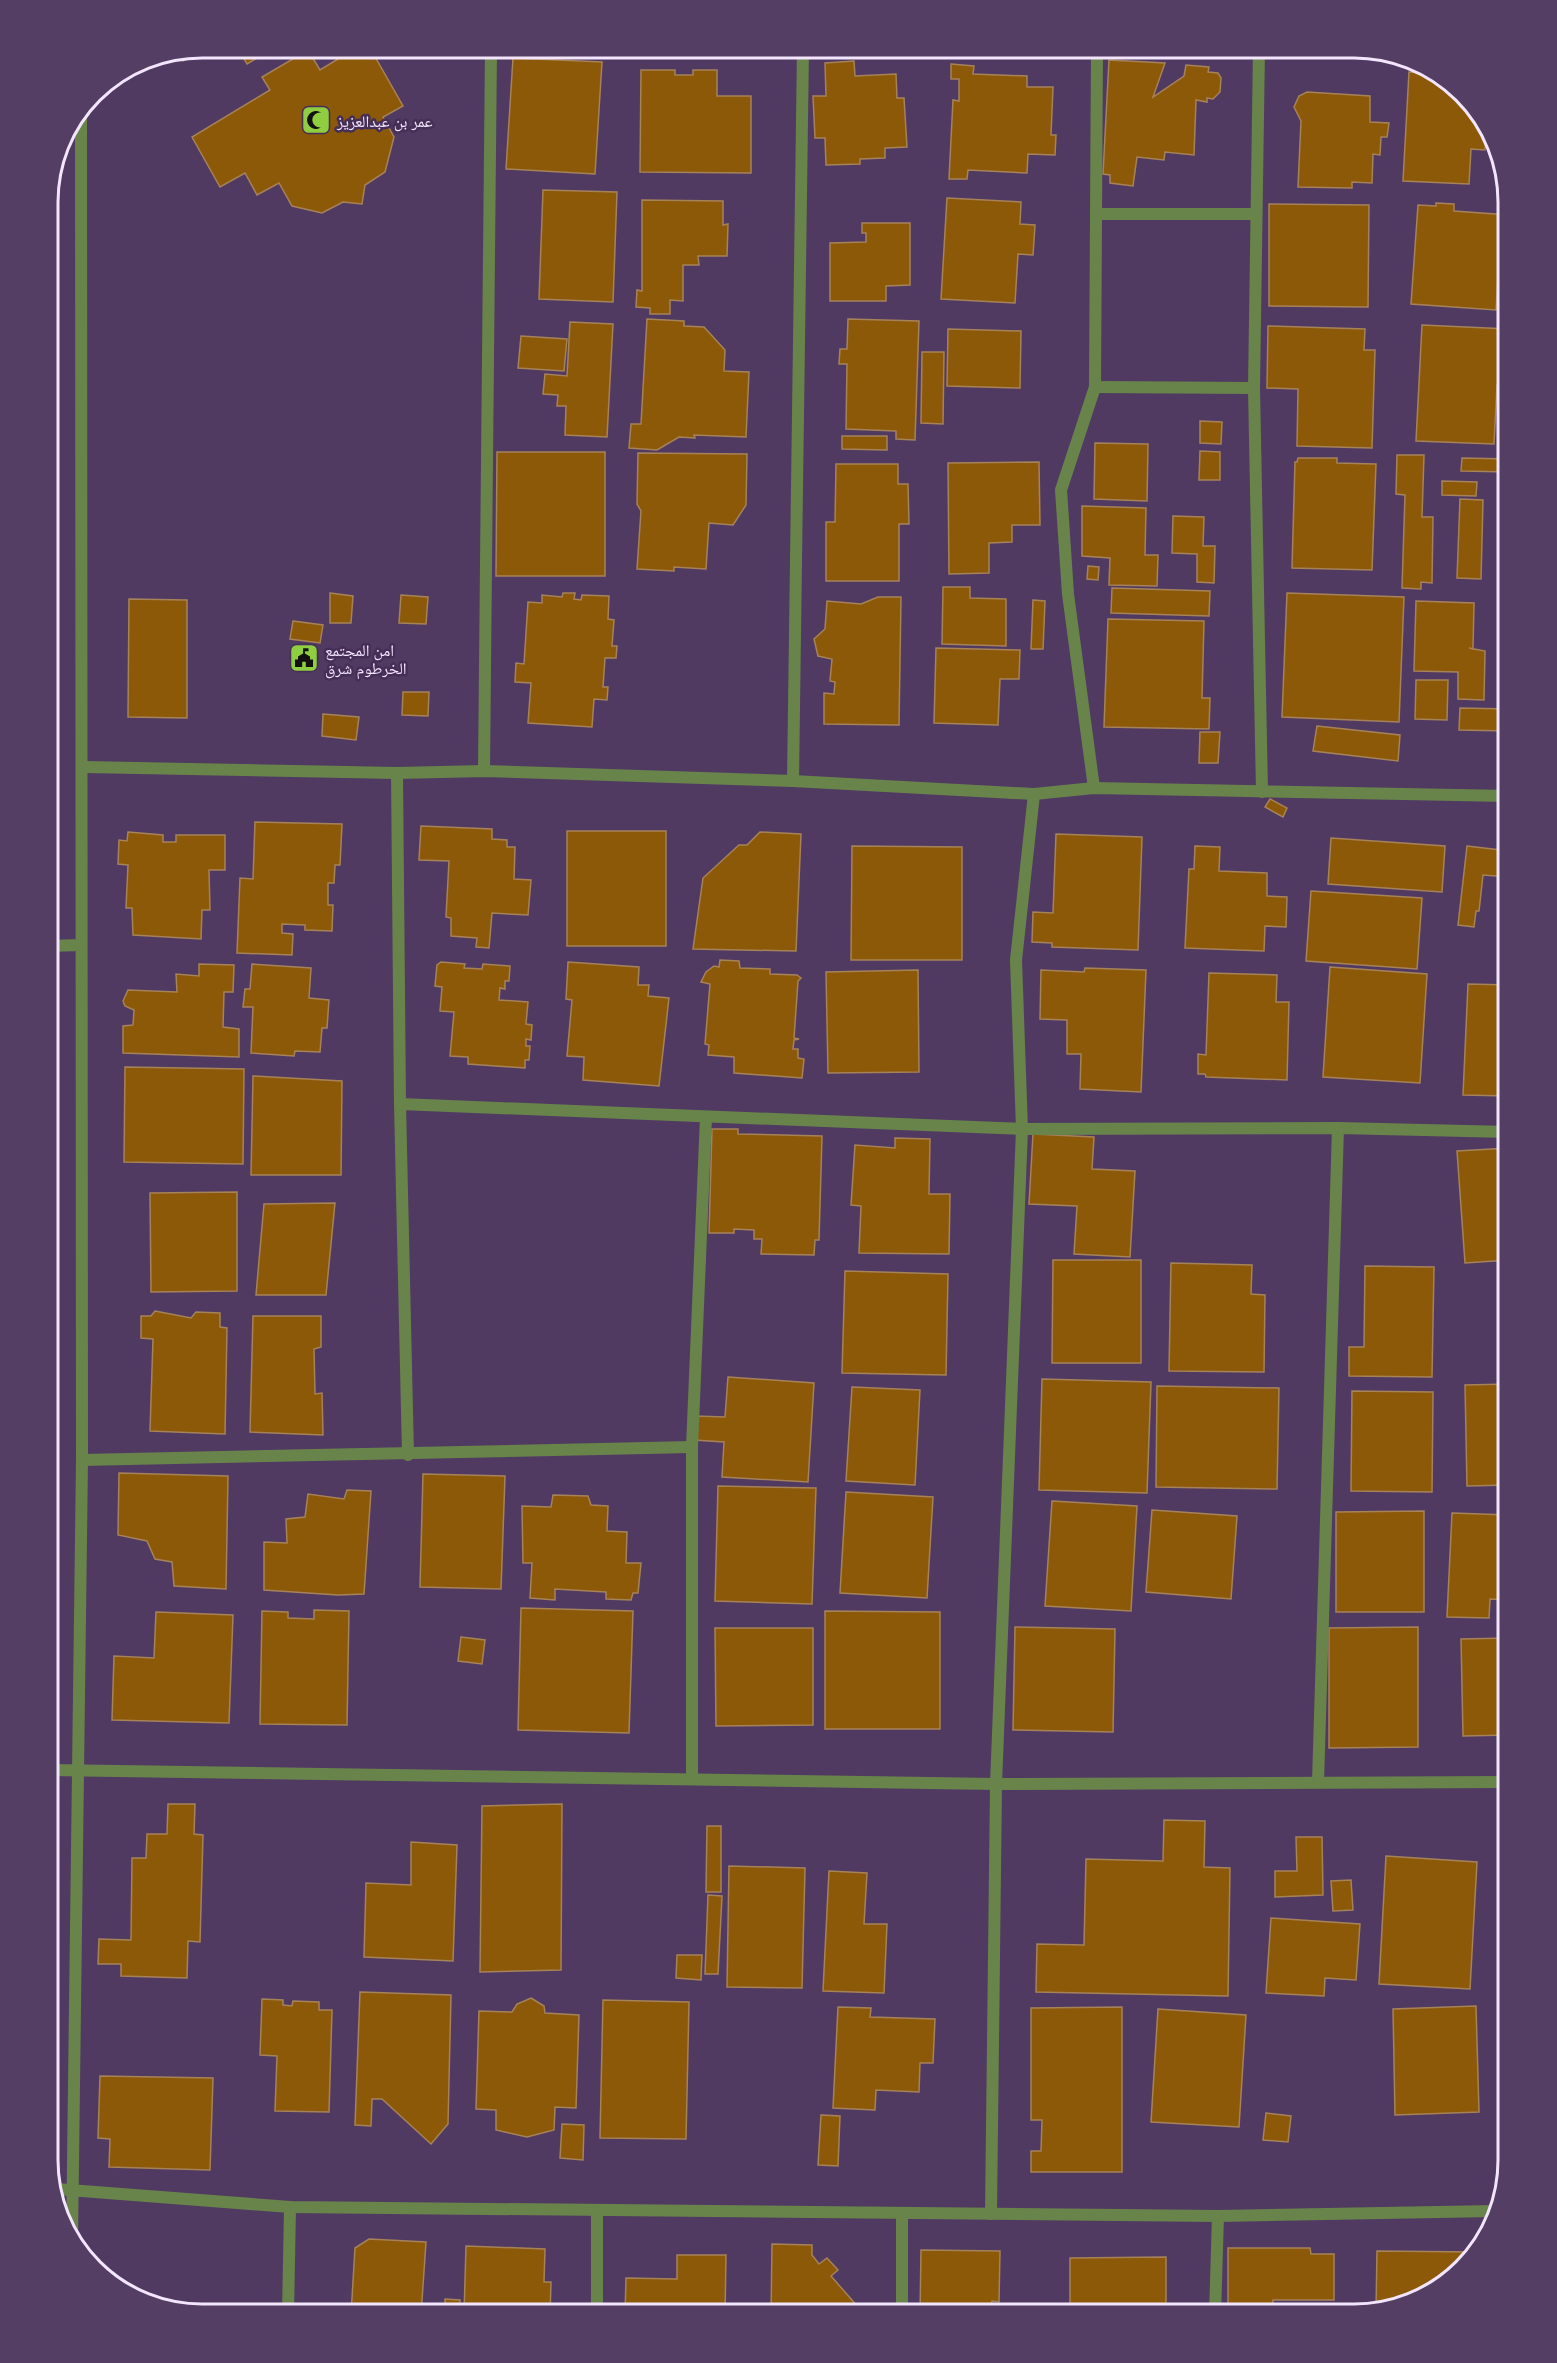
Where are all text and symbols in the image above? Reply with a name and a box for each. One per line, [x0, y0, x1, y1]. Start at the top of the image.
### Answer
mosque icon: عمر بن عبدالعزيز [300, 104, 332, 136]
place label: عمر بن عبدالعزيز [336, 111, 433, 132]
place label: امن المجتمع الخرطوم شرق [325, 640, 407, 679]
public building icon: امن المجتمع الخرطوم شرق [288, 642, 320, 674]

